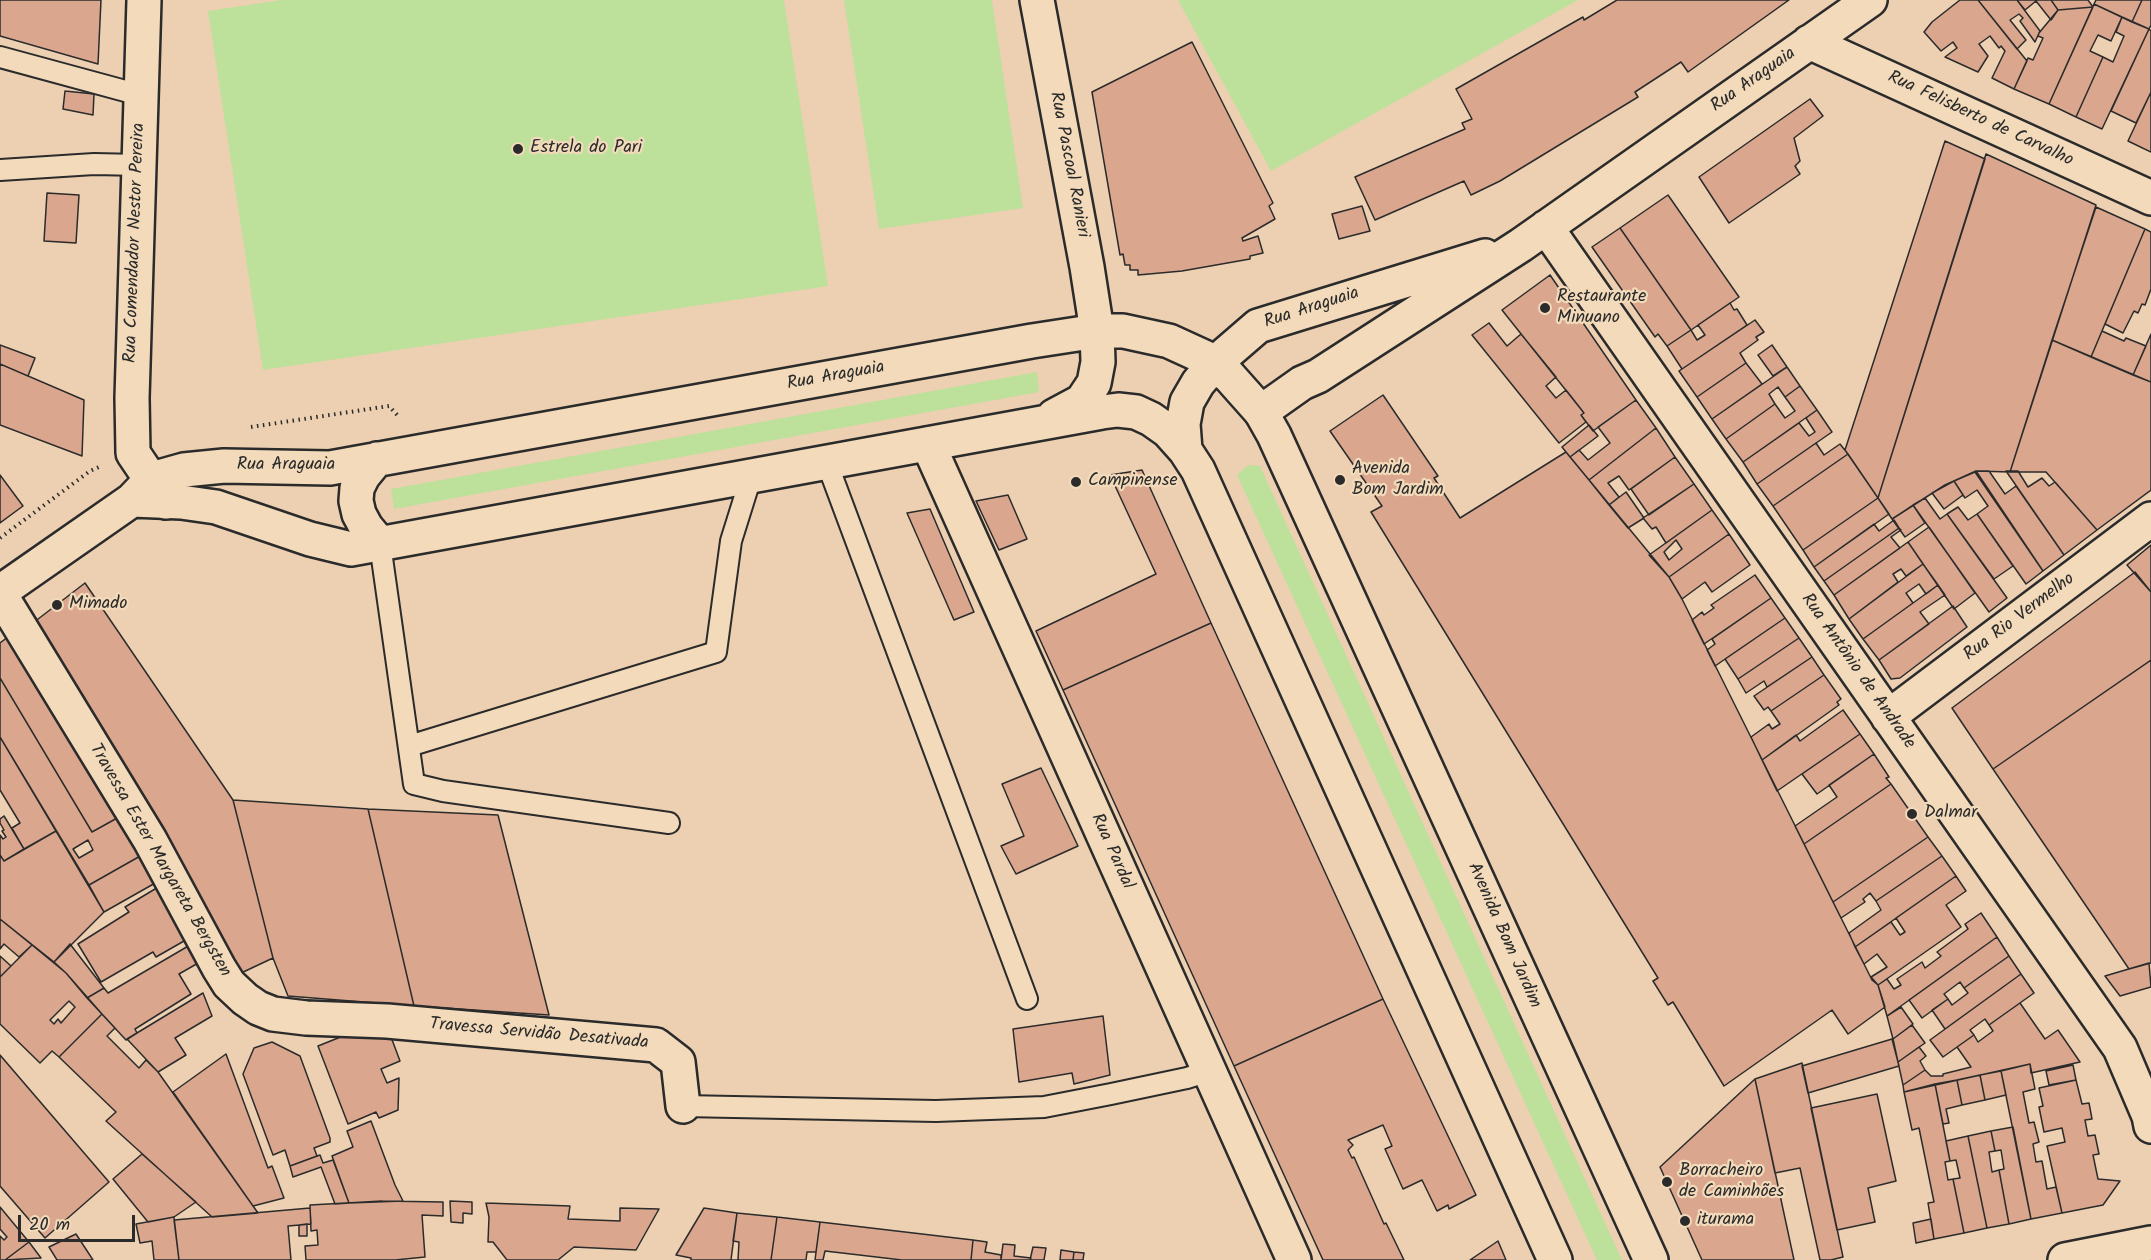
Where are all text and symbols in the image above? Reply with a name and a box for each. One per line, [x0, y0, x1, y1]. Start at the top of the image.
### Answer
street label: Rua Araguaia [1707, 44, 1801, 118]
street label: Rua Felisberto de Carvalho [1884, 67, 2076, 173]
street label: Rua Pascoal Ranieri [1043, 90, 1093, 240]
street label: Rua Comendador Nestor Pereira [121, 123, 151, 363]
place label: Estrela do Pari [530, 138, 642, 160]
marker: Estrela do Pari [511, 142, 525, 156]
street label: Rua Araguaia [1262, 284, 1362, 334]
place label: Restaurante Minuano [1557, 287, 1646, 330]
marker: Restaurante Minuano [1538, 301, 1552, 315]
street label: Rua Araguaia [786, 358, 886, 396]
street label: Rua Araguaia [237, 455, 335, 477]
place label: Avenida Bom Jardim [1352, 459, 1444, 502]
place label: Campinense [1088, 471, 1177, 493]
marker: Avenida Bom Jardim [1333, 473, 1347, 487]
marker: Campinense [1069, 475, 1083, 489]
street label: Rua Rio Vermelho [1960, 569, 2080, 667]
street label: Rua Antônio de Andrade [1795, 590, 1919, 754]
place label: Mimado [69, 594, 127, 616]
marker: Mimado [50, 598, 64, 612]
street label: Travessa Ester Margareta Bergsten [83, 740, 235, 982]
place label: Dalmar [1924, 803, 1977, 825]
marker: Dalmar [1905, 807, 1919, 821]
street label: Rua Pardal [1085, 811, 1137, 893]
street label: Avenida Bom Jardim [1461, 860, 1545, 1012]
street label: Travessa Servidão Desativada [429, 1015, 649, 1055]
place label: Borracheiro de Caminhões [1679, 1161, 1784, 1204]
marker: Borracheiro de Caminhões [1660, 1175, 1674, 1189]
scale bar [21, 1203, 138, 1241]
place label: iturama [1697, 1210, 1754, 1232]
text: 20 m [29, 1211, 70, 1240]
marker: iturama [1678, 1214, 1692, 1228]

